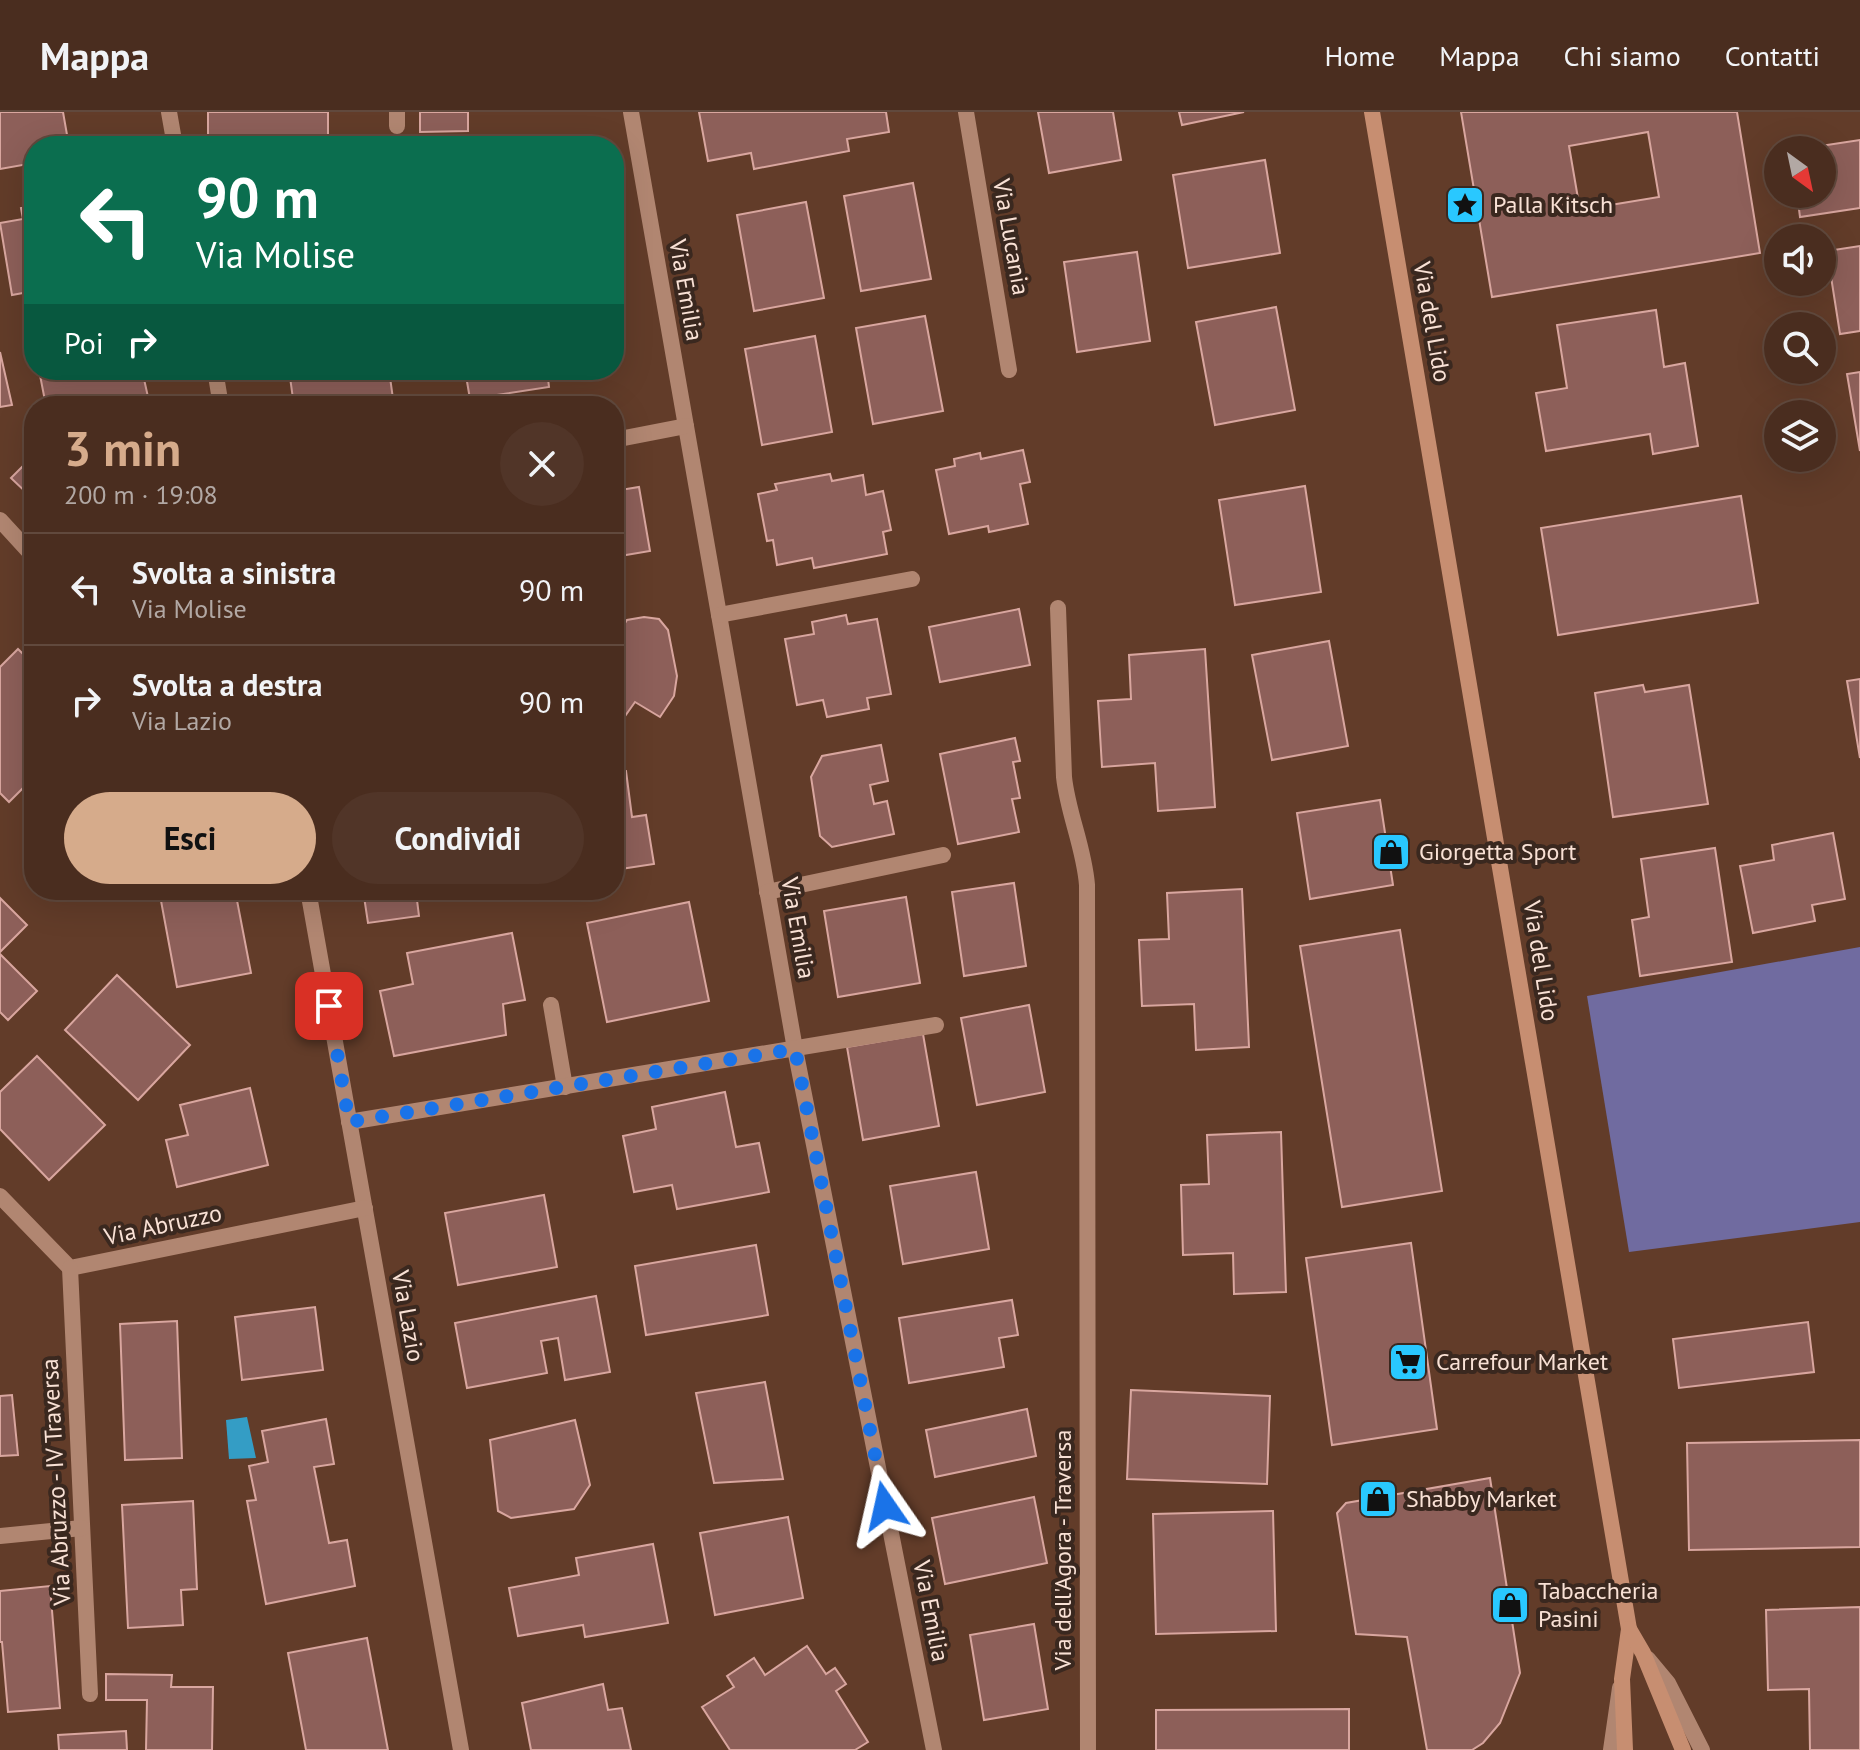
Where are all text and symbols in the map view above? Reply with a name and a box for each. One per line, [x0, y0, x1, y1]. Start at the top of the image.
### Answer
text: Mappa [40, 31, 149, 80]
text: Home [1325, 37, 1395, 74]
text: Mappa [1439, 37, 1520, 74]
text: Chi siamo [1564, 37, 1681, 74]
text: Contatti [1725, 37, 1820, 74]
north arrow [1764, 136, 1836, 208]
map controls [1764, 136, 1836, 472]
text: 90 m [196, 161, 319, 233]
icon: left [64, 168, 168, 272]
street label: Via Lucania [986, 175, 1037, 297]
place icon: Palla Kitsch [1444, 184, 1486, 226]
place label: Palla Kitsch [1493, 189, 1613, 220]
button: sound [1764, 224, 1836, 296]
text: Via Molise [196, 231, 355, 278]
street label: Via Emilia [662, 236, 711, 343]
street label: Via del Lido [1407, 258, 1458, 384]
button: search [1764, 312, 1836, 384]
icon: right [120, 320, 164, 364]
text: Poi [64, 323, 104, 362]
button: layers [1764, 400, 1836, 472]
text: 3 min [64, 417, 181, 479]
button: close [500, 422, 584, 506]
text: 200 m · 19:08 [64, 478, 218, 511]
text: Svolta a sinistra [132, 553, 336, 592]
icon: left [64, 567, 108, 611]
text: 90 m [519, 570, 584, 609]
text: Via Molise [132, 592, 247, 625]
text: Svolta a destra [132, 665, 322, 704]
icon: right [64, 679, 108, 723]
text: 90 m [519, 682, 584, 721]
text: Via Lazio [132, 704, 232, 737]
button: Esci [64, 792, 316, 884]
button: Condividi [332, 792, 584, 884]
shop icon: Giorgetta Sport [1370, 831, 1412, 873]
place label: Giorgetta Sport [1419, 836, 1576, 867]
street label: Via Emilia [774, 874, 823, 981]
street label: Via del Lido [1517, 897, 1566, 1023]
pin [295, 972, 363, 1040]
icon: arrive [307, 984, 351, 1028]
street label: Via Abruzzo [100, 1197, 225, 1252]
street label: Via Lazio [385, 1267, 432, 1364]
supermarket icon: Carrefour Market [1387, 1341, 1429, 1383]
place label: Carrefour Market [1436, 1346, 1608, 1377]
street label: Via Abruzzo - IV Traversa [34, 1358, 78, 1607]
street label: Via dell'Agora - Traversa [1047, 1430, 1078, 1671]
position arrow [843, 1464, 927, 1548]
shop icon: Shabby Market [1357, 1478, 1399, 1520]
place label: Shabby Market [1406, 1483, 1557, 1514]
street label: Via Emilia [906, 1557, 956, 1664]
place label: Tabaccheria Pasini [1538, 1575, 1658, 1634]
shop icon: Tabaccheria Pasini [1489, 1584, 1531, 1626]

